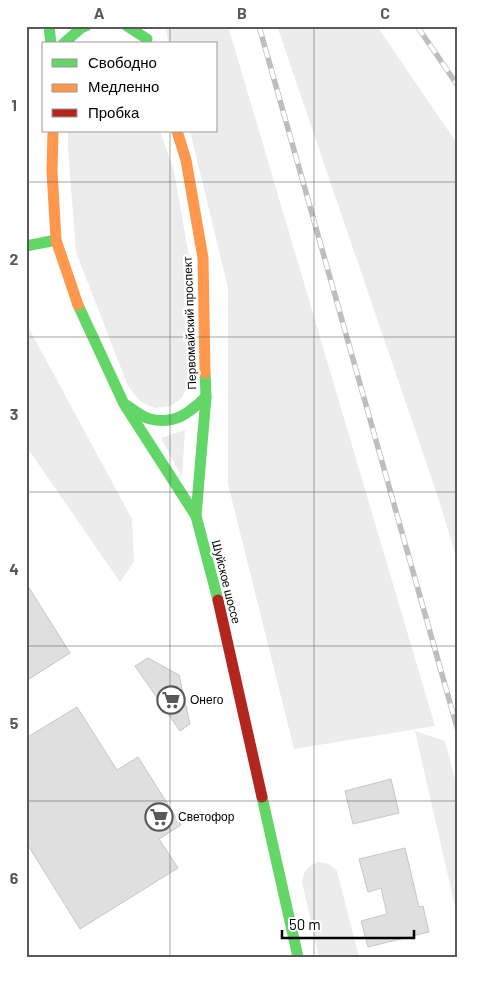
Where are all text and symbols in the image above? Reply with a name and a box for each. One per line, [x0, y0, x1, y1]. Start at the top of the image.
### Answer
text: A [94, 3, 105, 22]
text: B [237, 3, 247, 22]
text: C [380, 3, 390, 22]
legend [42, 42, 218, 132]
text: Свободно [88, 53, 157, 71]
text: Медленно [88, 77, 159, 95]
text: 1 [11, 95, 17, 114]
text: Пробка [88, 103, 140, 121]
text: 2 [10, 249, 19, 268]
street label: Первомайский проспект [180, 256, 199, 390]
text: 3 [10, 404, 18, 423]
street label: Шуйское шоссе [209, 538, 244, 626]
text: 4 [9, 559, 19, 578]
supermarket icon: Онего [156, 685, 186, 715]
place label: Онего [190, 692, 224, 706]
text: 5 [10, 713, 19, 732]
supermarket icon: Светофор [144, 802, 174, 832]
place label: Светофор [178, 809, 235, 824]
text: 6 [10, 868, 19, 887]
scale bar [282, 908, 414, 940]
text: 50 m [289, 915, 321, 933]

